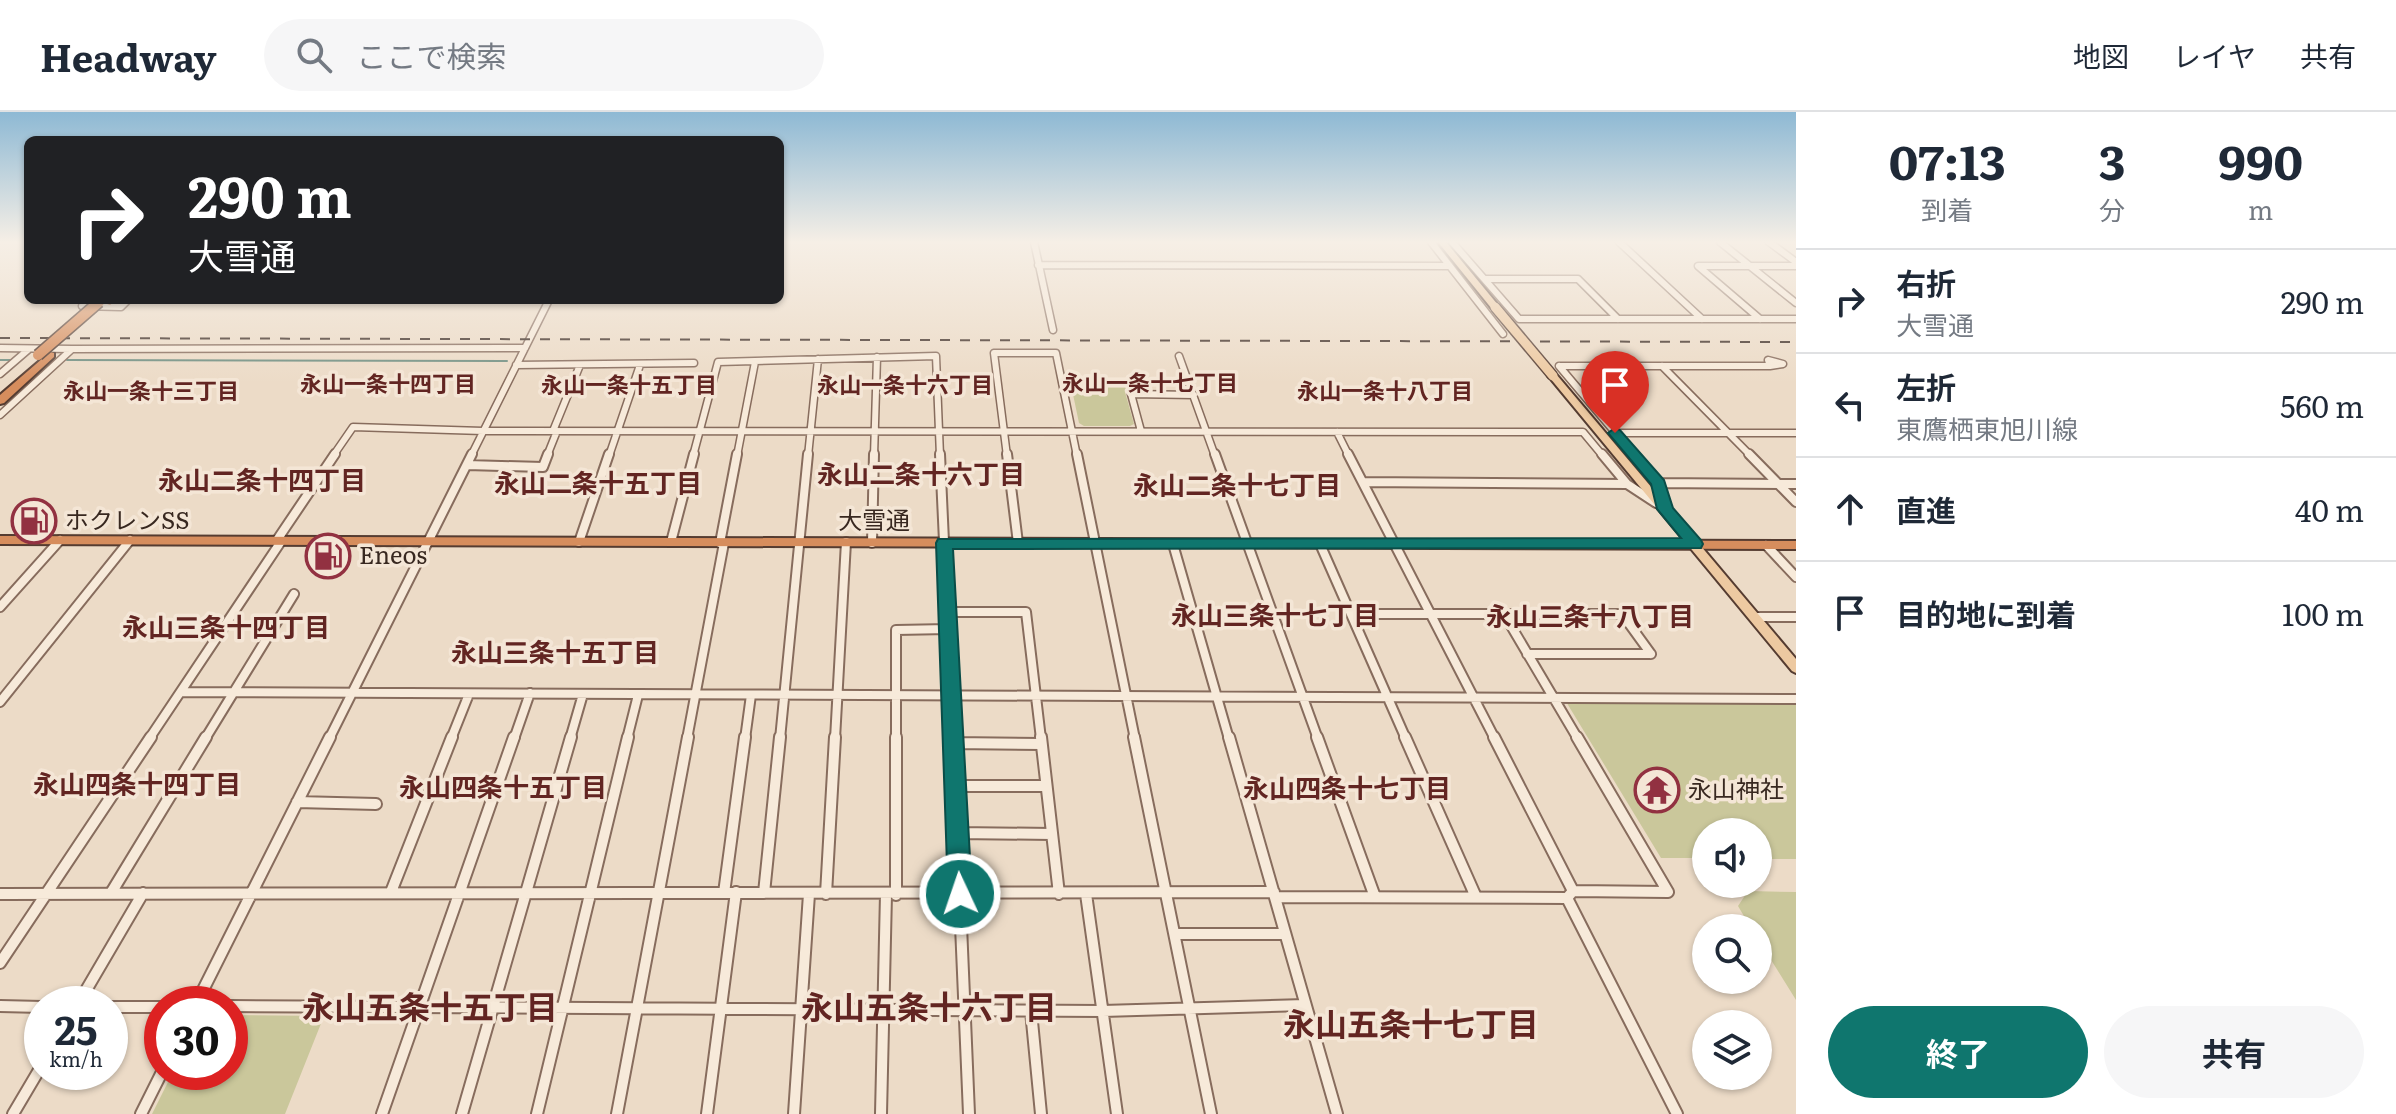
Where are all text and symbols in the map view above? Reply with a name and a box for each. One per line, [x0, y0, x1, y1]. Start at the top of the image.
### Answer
search box [264, 19, 824, 91]
text: Headway [40, 27, 216, 84]
icon: search [292, 33, 336, 77]
text: ここで検索 [356, 33, 506, 77]
text: 地図 [2073, 34, 2129, 76]
text: レイヤ [2173, 34, 2256, 76]
text: 共有 [2300, 34, 2356, 76]
text: 07:13 [1889, 124, 2006, 195]
text: 3 [2099, 124, 2125, 195]
text: 990 [2218, 124, 2303, 195]
text: 290 m [188, 152, 352, 235]
icon: right [56, 168, 160, 272]
text: 到着 [1921, 189, 1973, 228]
text: 分 [2099, 189, 2125, 228]
text: m [2248, 189, 2273, 228]
text: 大雪通 [188, 228, 296, 281]
text: 右折 [1896, 260, 1956, 304]
icon: right [1828, 279, 1872, 323]
text: 290 m [2281, 279, 2364, 323]
text: 大雪通 [1896, 304, 1974, 343]
pin [1581, 351, 1649, 433]
icon: arrive [1593, 363, 1637, 407]
text: 左折 [1896, 364, 1956, 408]
district label: 永山一条十七丁目 [1062, 365, 1238, 398]
district label: 永山一条十四丁目 [300, 366, 476, 399]
district label: 永山一条十五丁目 [541, 367, 717, 400]
district label: 永山一条十六丁目 [817, 367, 993, 400]
district label: 永山一条十三丁目 [63, 373, 239, 406]
district label: 永山一条十八丁目 [1297, 373, 1473, 406]
icon: left [1828, 383, 1872, 427]
text: 560 m [2280, 383, 2364, 427]
text: 東鷹栖東旭川線 [1896, 408, 2078, 447]
district label: 永山二条十六丁目 [817, 453, 1025, 492]
district label: 永山二条十四丁目 [158, 459, 366, 498]
district label: 永山二条十五丁目 [494, 462, 702, 501]
district label: 永山二条十七丁目 [1133, 464, 1341, 503]
icon: ahead [1828, 487, 1872, 531]
text: 直進 [1896, 487, 1956, 531]
text: 40 m [2295, 487, 2364, 531]
fuel station icon: ホクレンSS [10, 497, 58, 545]
place label: ホクレンSS [65, 501, 190, 536]
street label: 大雪通 [838, 501, 910, 536]
fuel station icon: Eneos [304, 532, 352, 580]
place label: Eneos [359, 536, 427, 571]
icon: arrive [1828, 591, 1872, 635]
text: 目的地に到着 [1896, 591, 2076, 635]
text: 100 m [2282, 591, 2364, 635]
district label: 永山三条十七丁目 [1171, 594, 1379, 633]
district label: 永山三条十八丁目 [1486, 595, 1694, 634]
district label: 永山三条十四丁目 [122, 606, 330, 645]
district label: 永山三条十五丁目 [451, 631, 659, 670]
district label: 永山四条十四丁目 [33, 763, 241, 802]
district label: 永山四条十五丁目 [399, 766, 607, 805]
temple icon: 永山神社 [1633, 766, 1681, 814]
district label: 永山四条十七丁目 [1243, 767, 1451, 806]
place label: 永山神社 [1688, 770, 1784, 805]
map controls [1692, 818, 1772, 1090]
button: sound [1692, 818, 1772, 898]
position arrow [918, 852, 1002, 936]
button: search [1692, 914, 1772, 994]
district label: 永山五条十五丁目 [302, 981, 558, 1029]
district label: 永山五条十六丁目 [801, 981, 1057, 1029]
speed limit sign: 30 [144, 986, 248, 1090]
text: 25 [54, 998, 98, 1057]
district label: 永山五条十七丁目 [1283, 998, 1539, 1046]
button: 終了 [1828, 1006, 2088, 1098]
button: 共有 [2104, 1006, 2364, 1098]
button: layers [1692, 1010, 1772, 1090]
text: km/h [49, 1043, 103, 1073]

